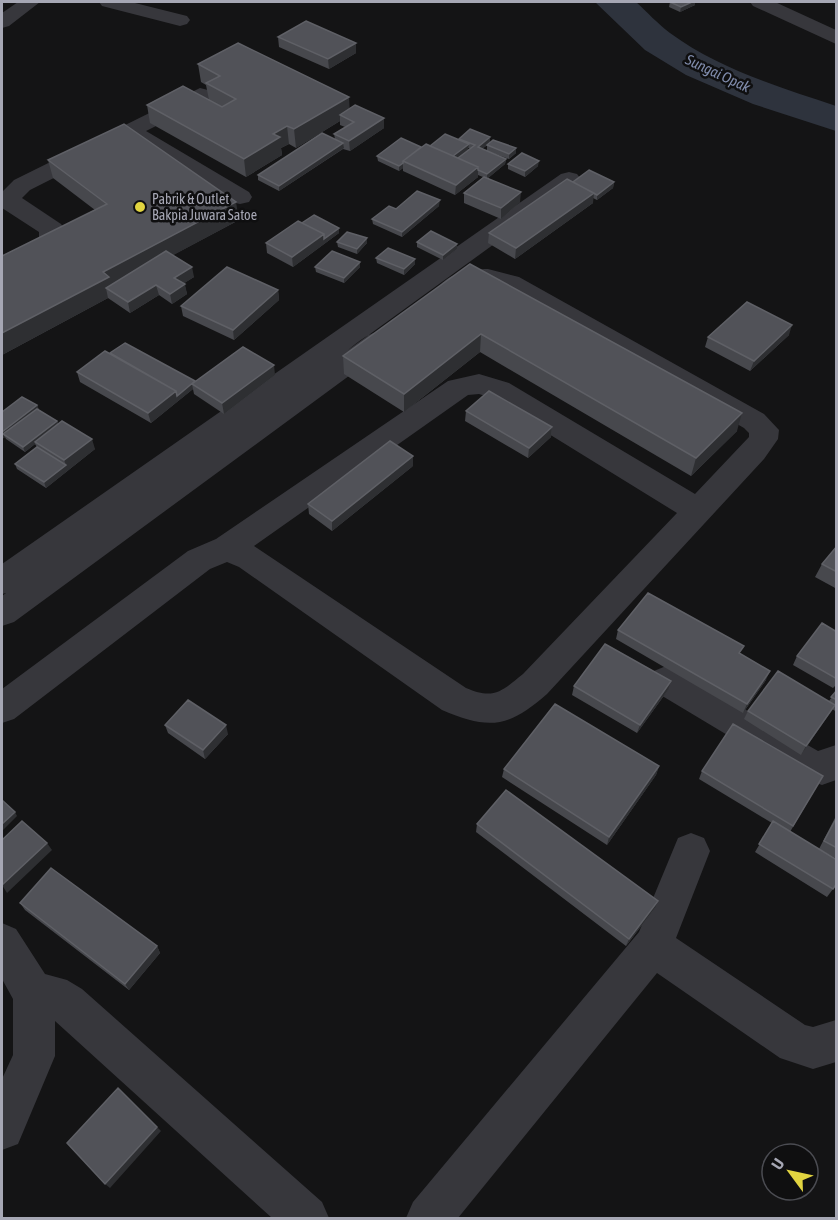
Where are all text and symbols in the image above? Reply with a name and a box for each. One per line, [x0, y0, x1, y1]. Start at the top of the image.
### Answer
water label: Sungai Opak [682, 50, 753, 96]
place label: Pabrik & Outlet Bakpia Juwara Satoe [152, 191, 257, 223]
marker: Pabrik & Outlet Bakpia Juwara Satoe [133, 200, 147, 214]
north arrow [760, 1142, 820, 1202]
text: U [767, 1155, 788, 1173]

